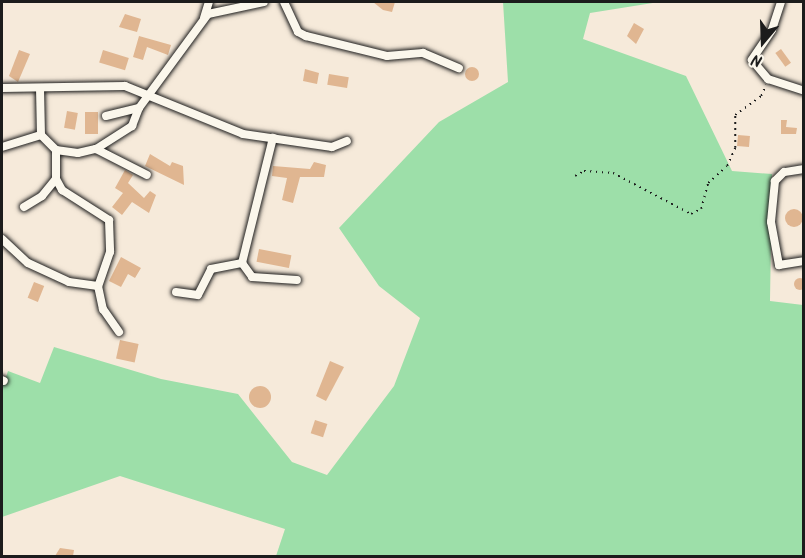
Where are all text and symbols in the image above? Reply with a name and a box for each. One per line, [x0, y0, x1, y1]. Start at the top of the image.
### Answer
north arrow [733, 12, 793, 72]
text: N [748, 46, 766, 73]

